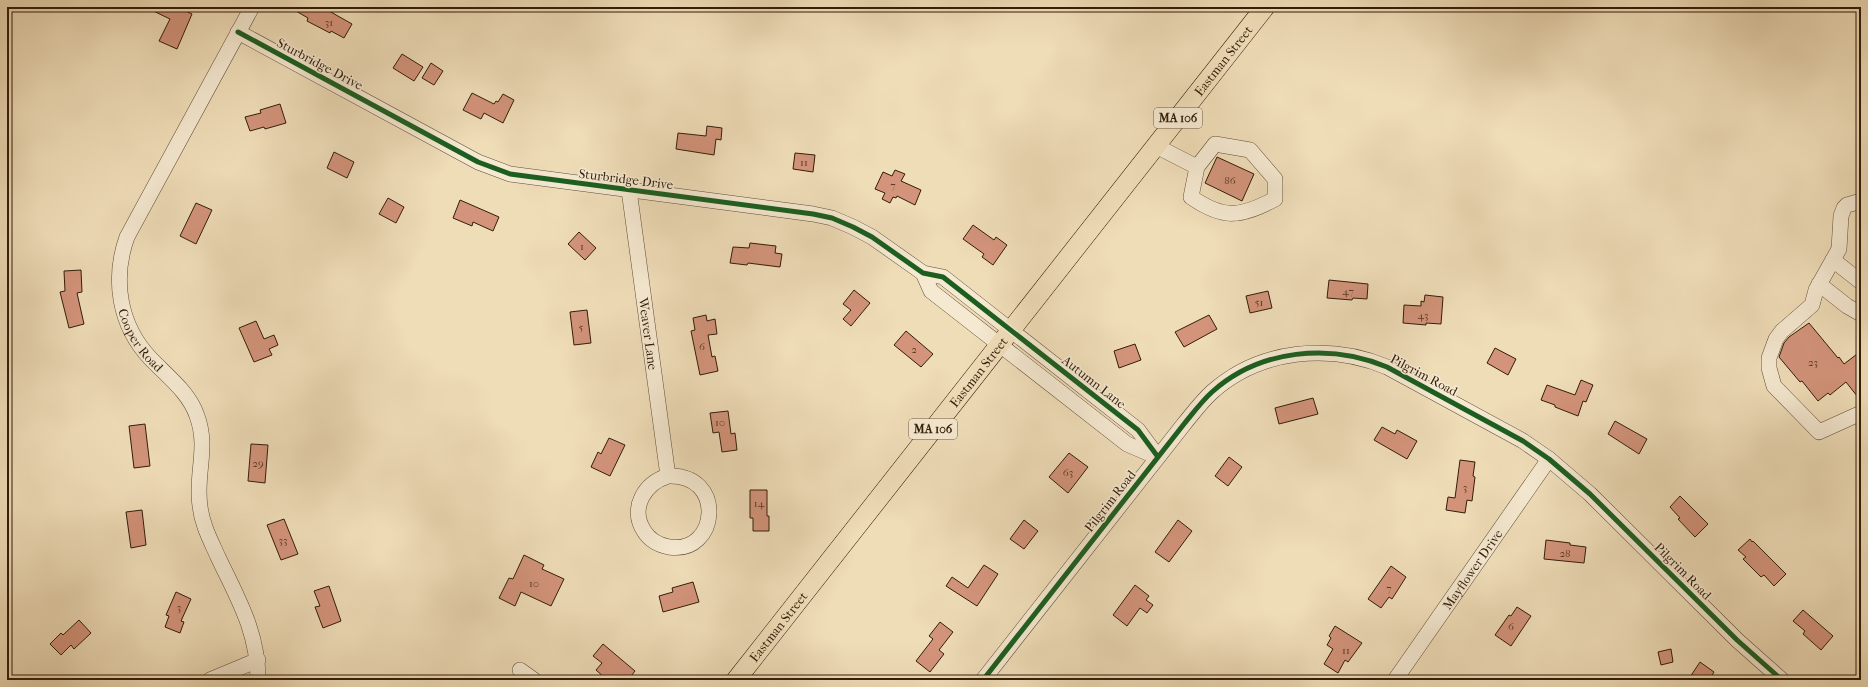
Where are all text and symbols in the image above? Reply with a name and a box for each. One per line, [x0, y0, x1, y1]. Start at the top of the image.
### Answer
house number: 31 [325, 16, 333, 29]
street label: Eastman Street [1191, 22, 1255, 99]
street label: Sturbridge Drive [274, 35, 366, 93]
road number: MA 106 [1154, 108, 1202, 128]
house number: 11 [800, 156, 808, 169]
street label: Sturbridge Drive [578, 166, 675, 192]
house number: 86 [1224, 174, 1236, 187]
house number: 7 [890, 179, 896, 192]
house number: 1 [580, 240, 584, 253]
house number: 47 [1342, 285, 1354, 298]
street label: Weaver Lane [636, 296, 661, 371]
house number: 51 [1255, 296, 1263, 309]
street label: Cooper Road [116, 307, 167, 375]
house number: 43 [1417, 309, 1429, 322]
house number: 5 [579, 321, 584, 334]
street label: Eastman Street [946, 334, 1011, 410]
house number: 6 [699, 340, 705, 353]
house number: 2 [911, 343, 917, 356]
street label: Pilgrim Road [1388, 351, 1461, 399]
street label: Autumn Lane [1058, 352, 1129, 412]
house number: 23 [1808, 356, 1818, 369]
house number: 10 [715, 416, 725, 429]
road number: MA 106 [909, 419, 957, 439]
house number: 29 [252, 457, 264, 470]
house number: 63 [1063, 466, 1073, 479]
street label: Pilgrim Road [1081, 466, 1139, 535]
house number: 3 [1463, 481, 1467, 494]
house number: 14 [754, 497, 765, 510]
street label: Mayflower Drive [1439, 526, 1506, 612]
house number: 33 [278, 534, 288, 547]
street label: Pilgrim Road [1651, 539, 1715, 603]
house number: 28 [1559, 547, 1571, 560]
house number: 10 [529, 577, 539, 590]
house number: 7 [1386, 582, 1392, 595]
street label: Eastman Street [746, 588, 810, 665]
house number: 3 [177, 601, 181, 614]
house number: 6 [1508, 620, 1514, 633]
house number: 11 [1342, 644, 1350, 657]

